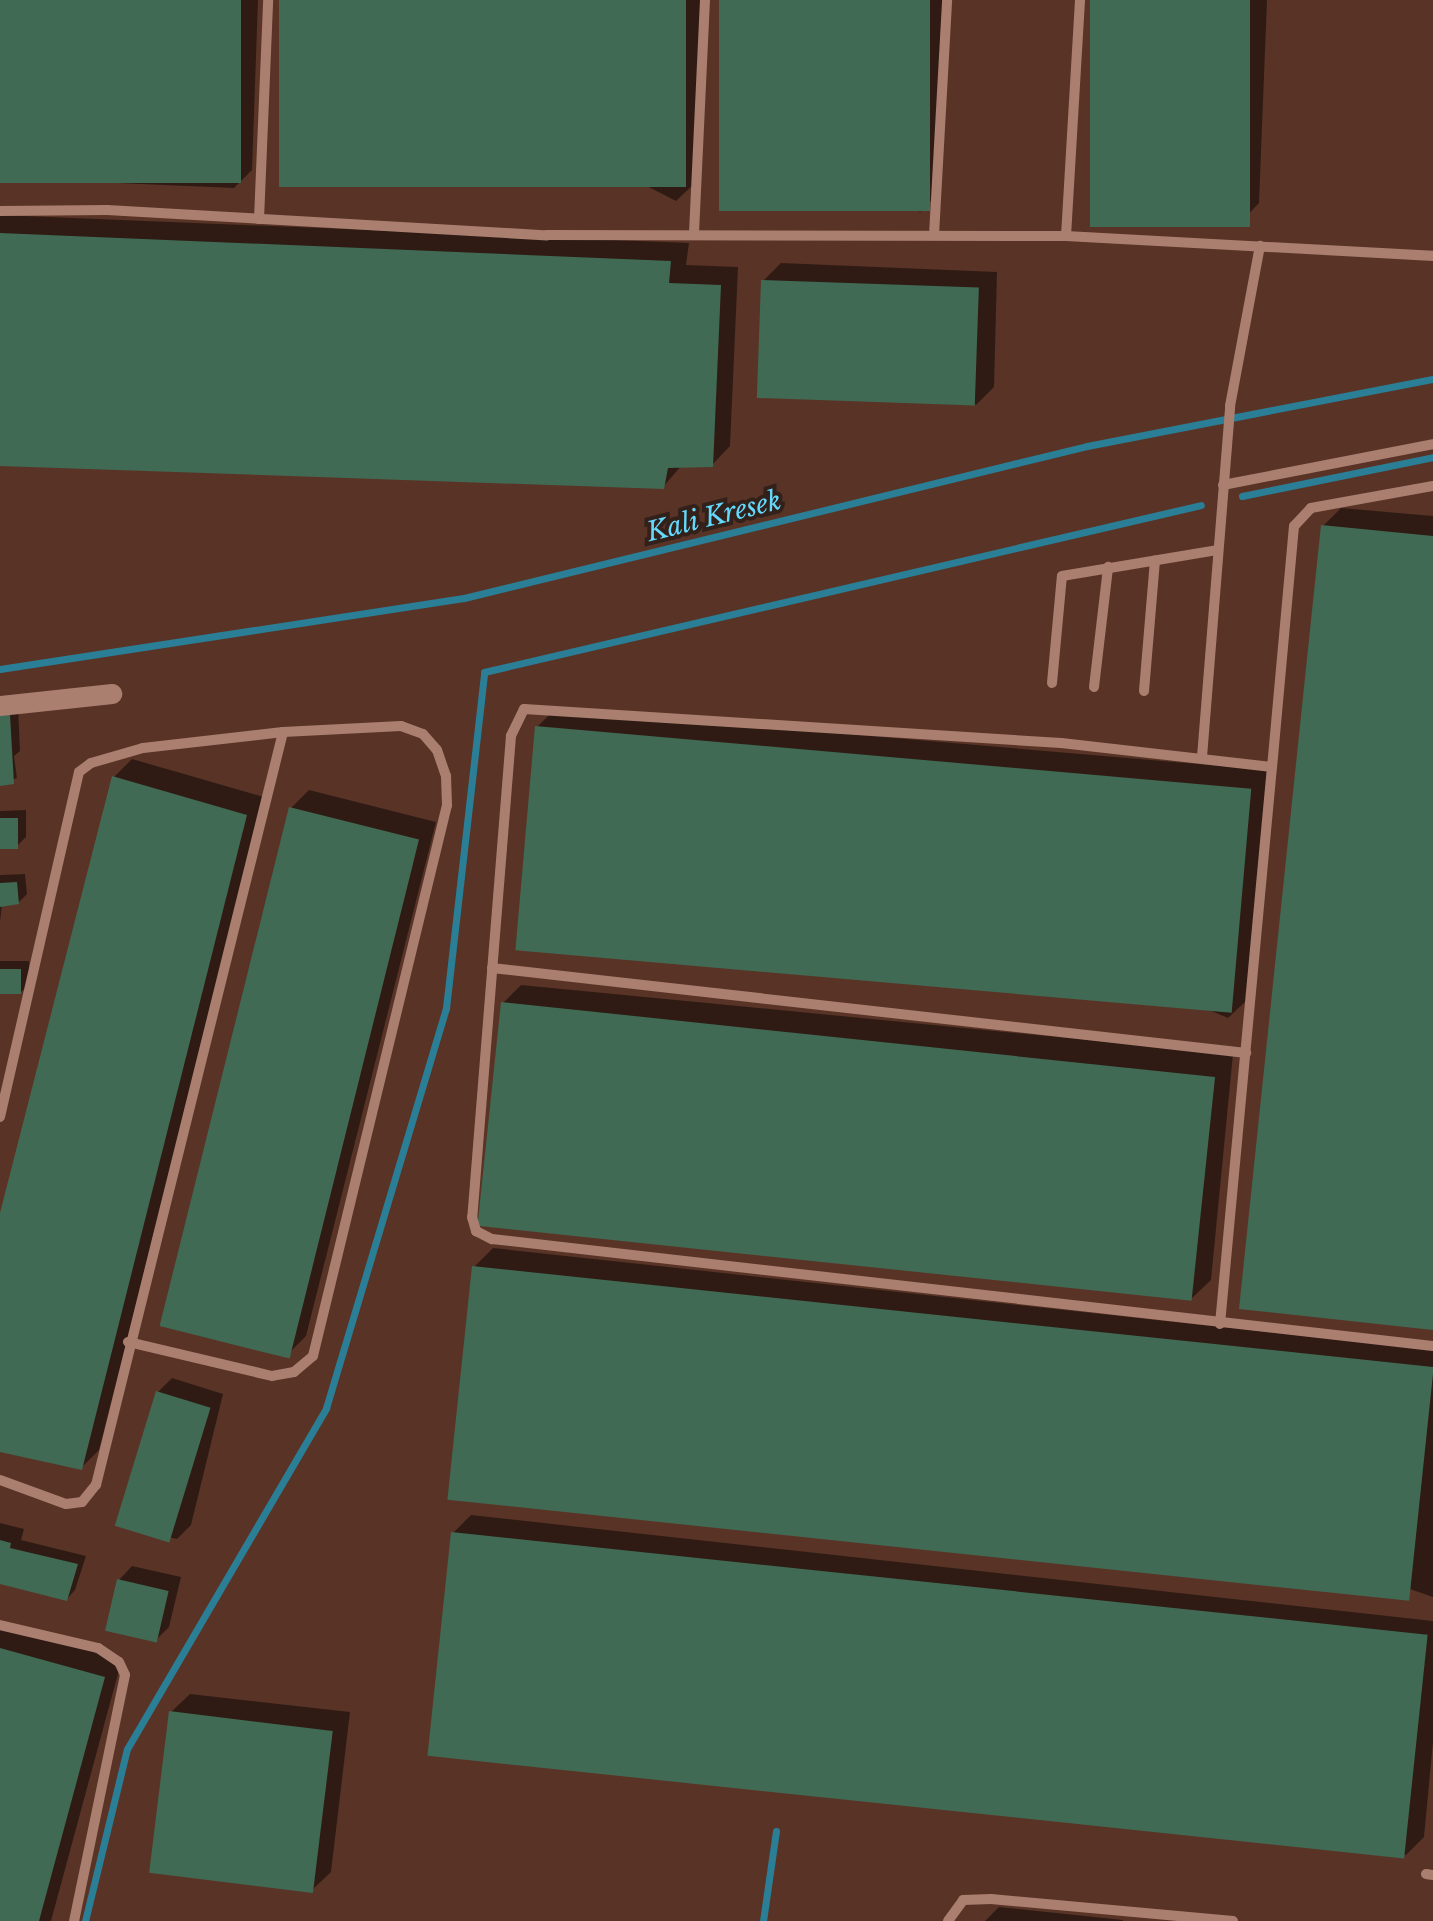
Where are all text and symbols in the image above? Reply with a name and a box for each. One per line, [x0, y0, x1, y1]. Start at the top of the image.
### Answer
water label: Kali Kresek [643, 485, 785, 549]

